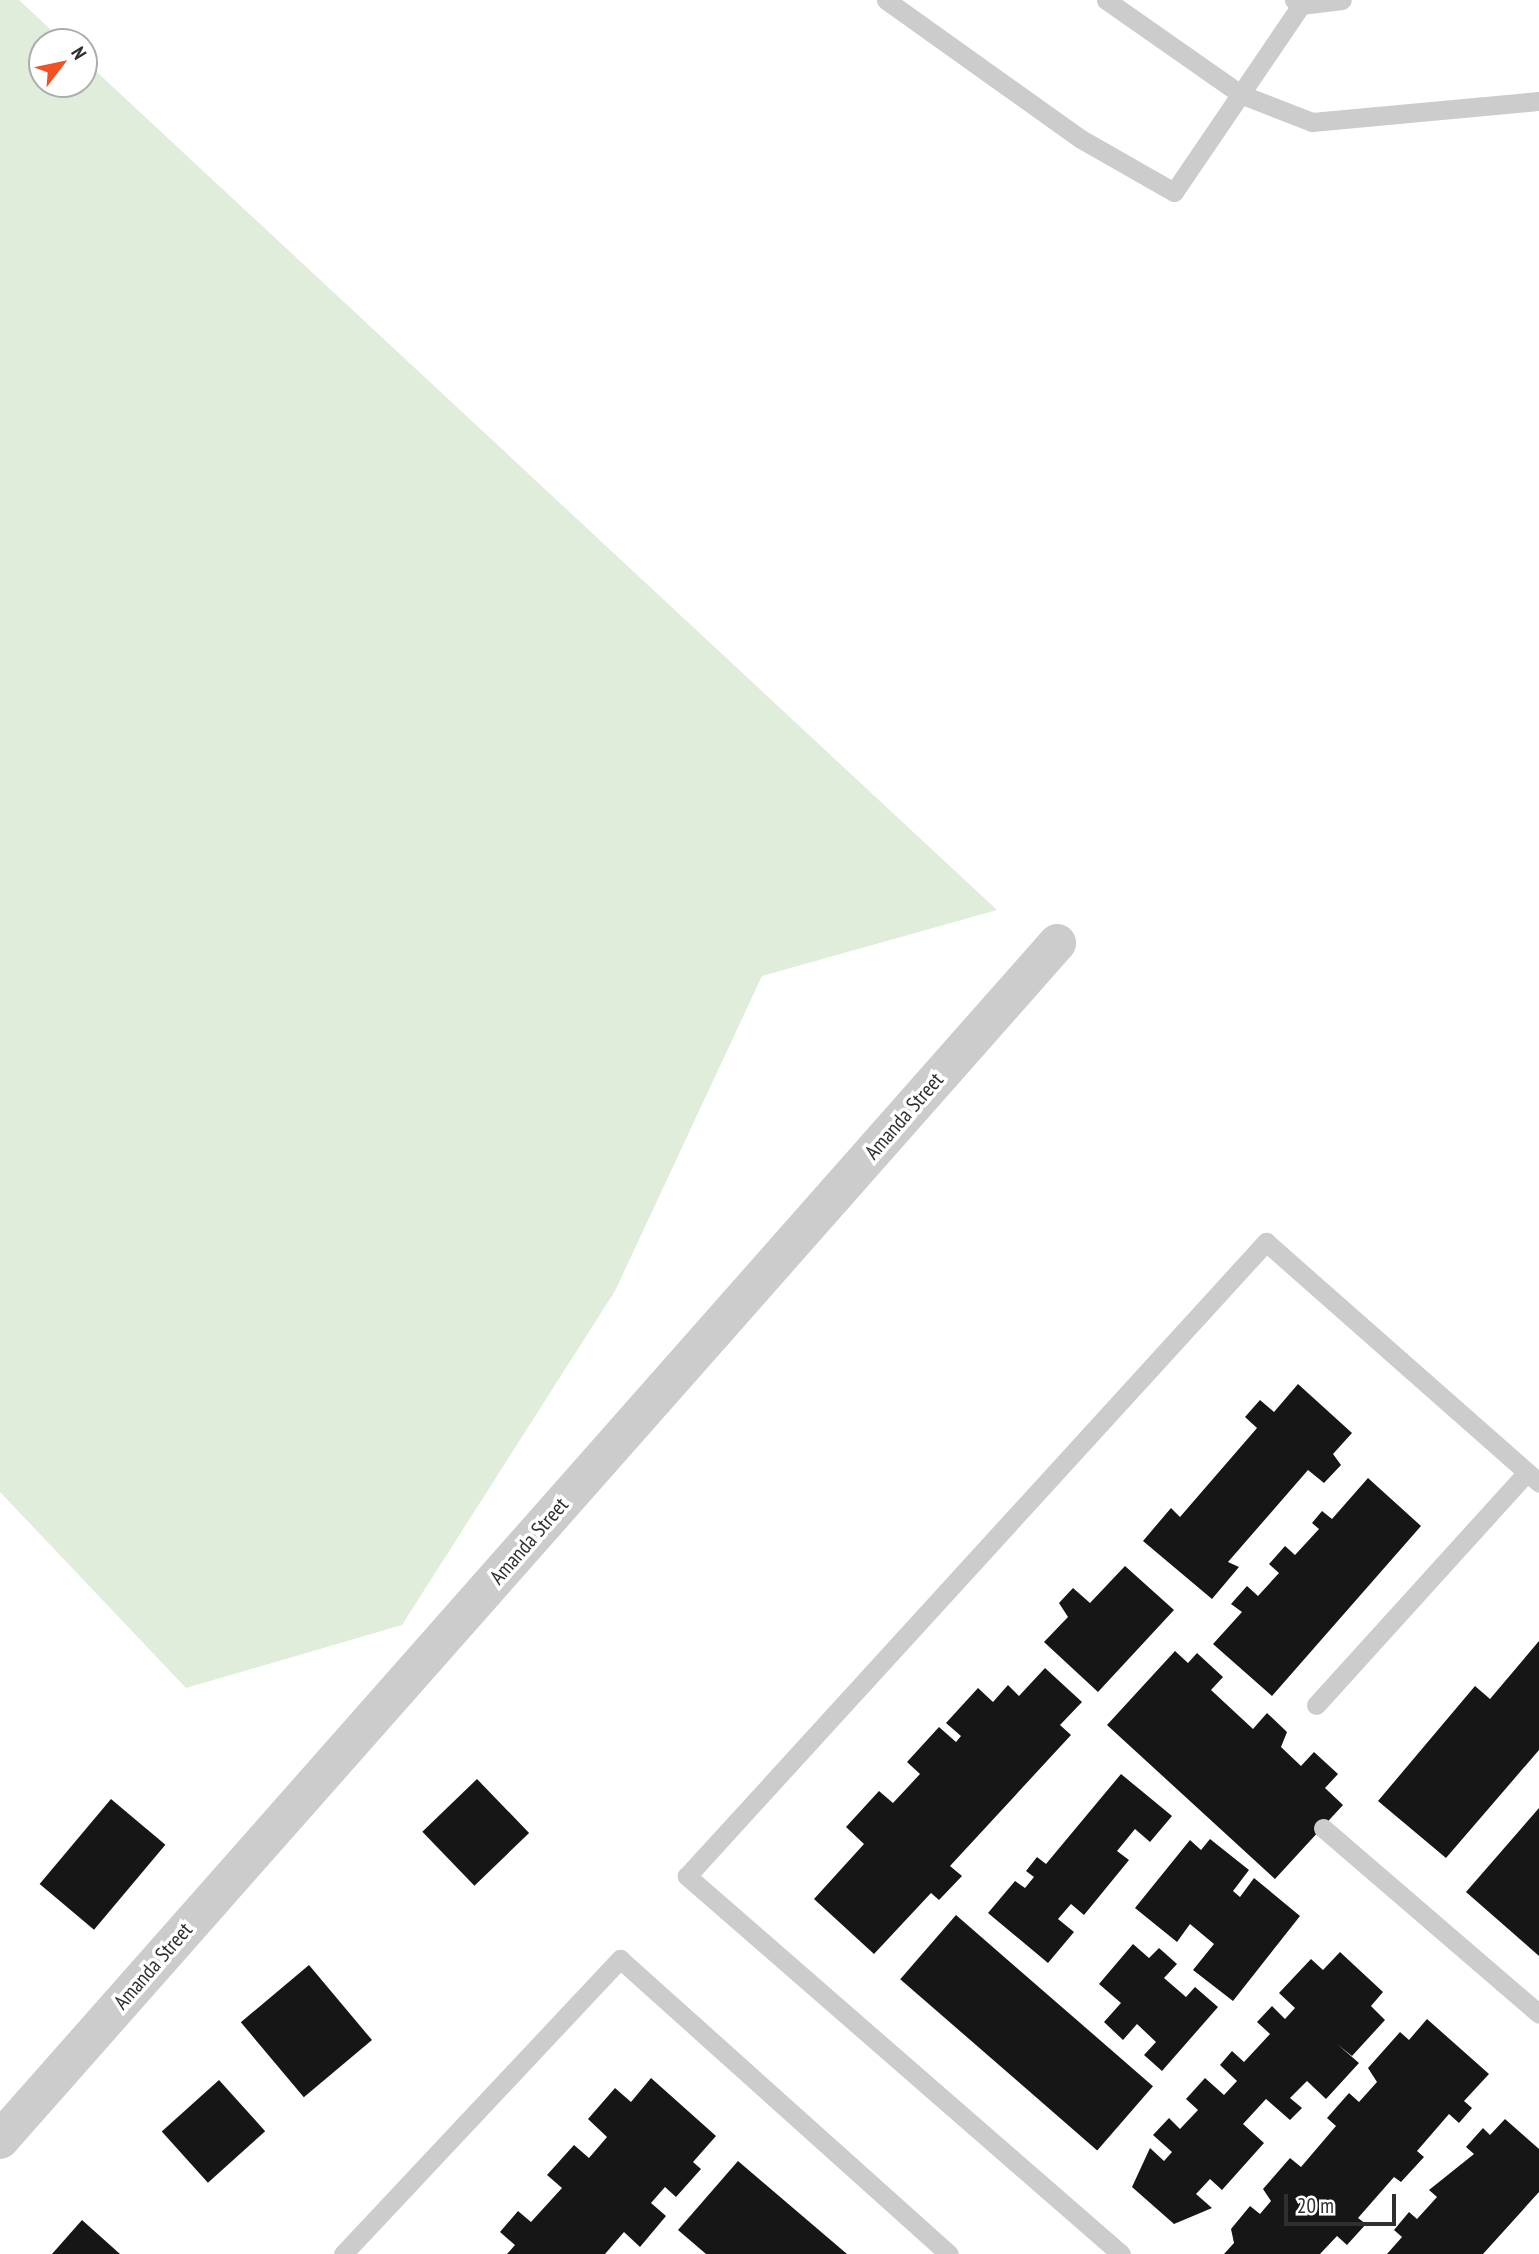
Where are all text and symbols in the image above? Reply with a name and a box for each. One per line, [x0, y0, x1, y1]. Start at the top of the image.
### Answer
north arrow [28, 28, 98, 98]
text: N [66, 42, 92, 64]
street label: Amanda Street [860, 1067, 948, 1165]
street label: Amanda Street [485, 1492, 573, 1590]
street label: Amanda Street [109, 1917, 197, 2015]
scale bar [1287, 2180, 1399, 2224]
text: 20 m [1297, 2192, 1334, 2219]

